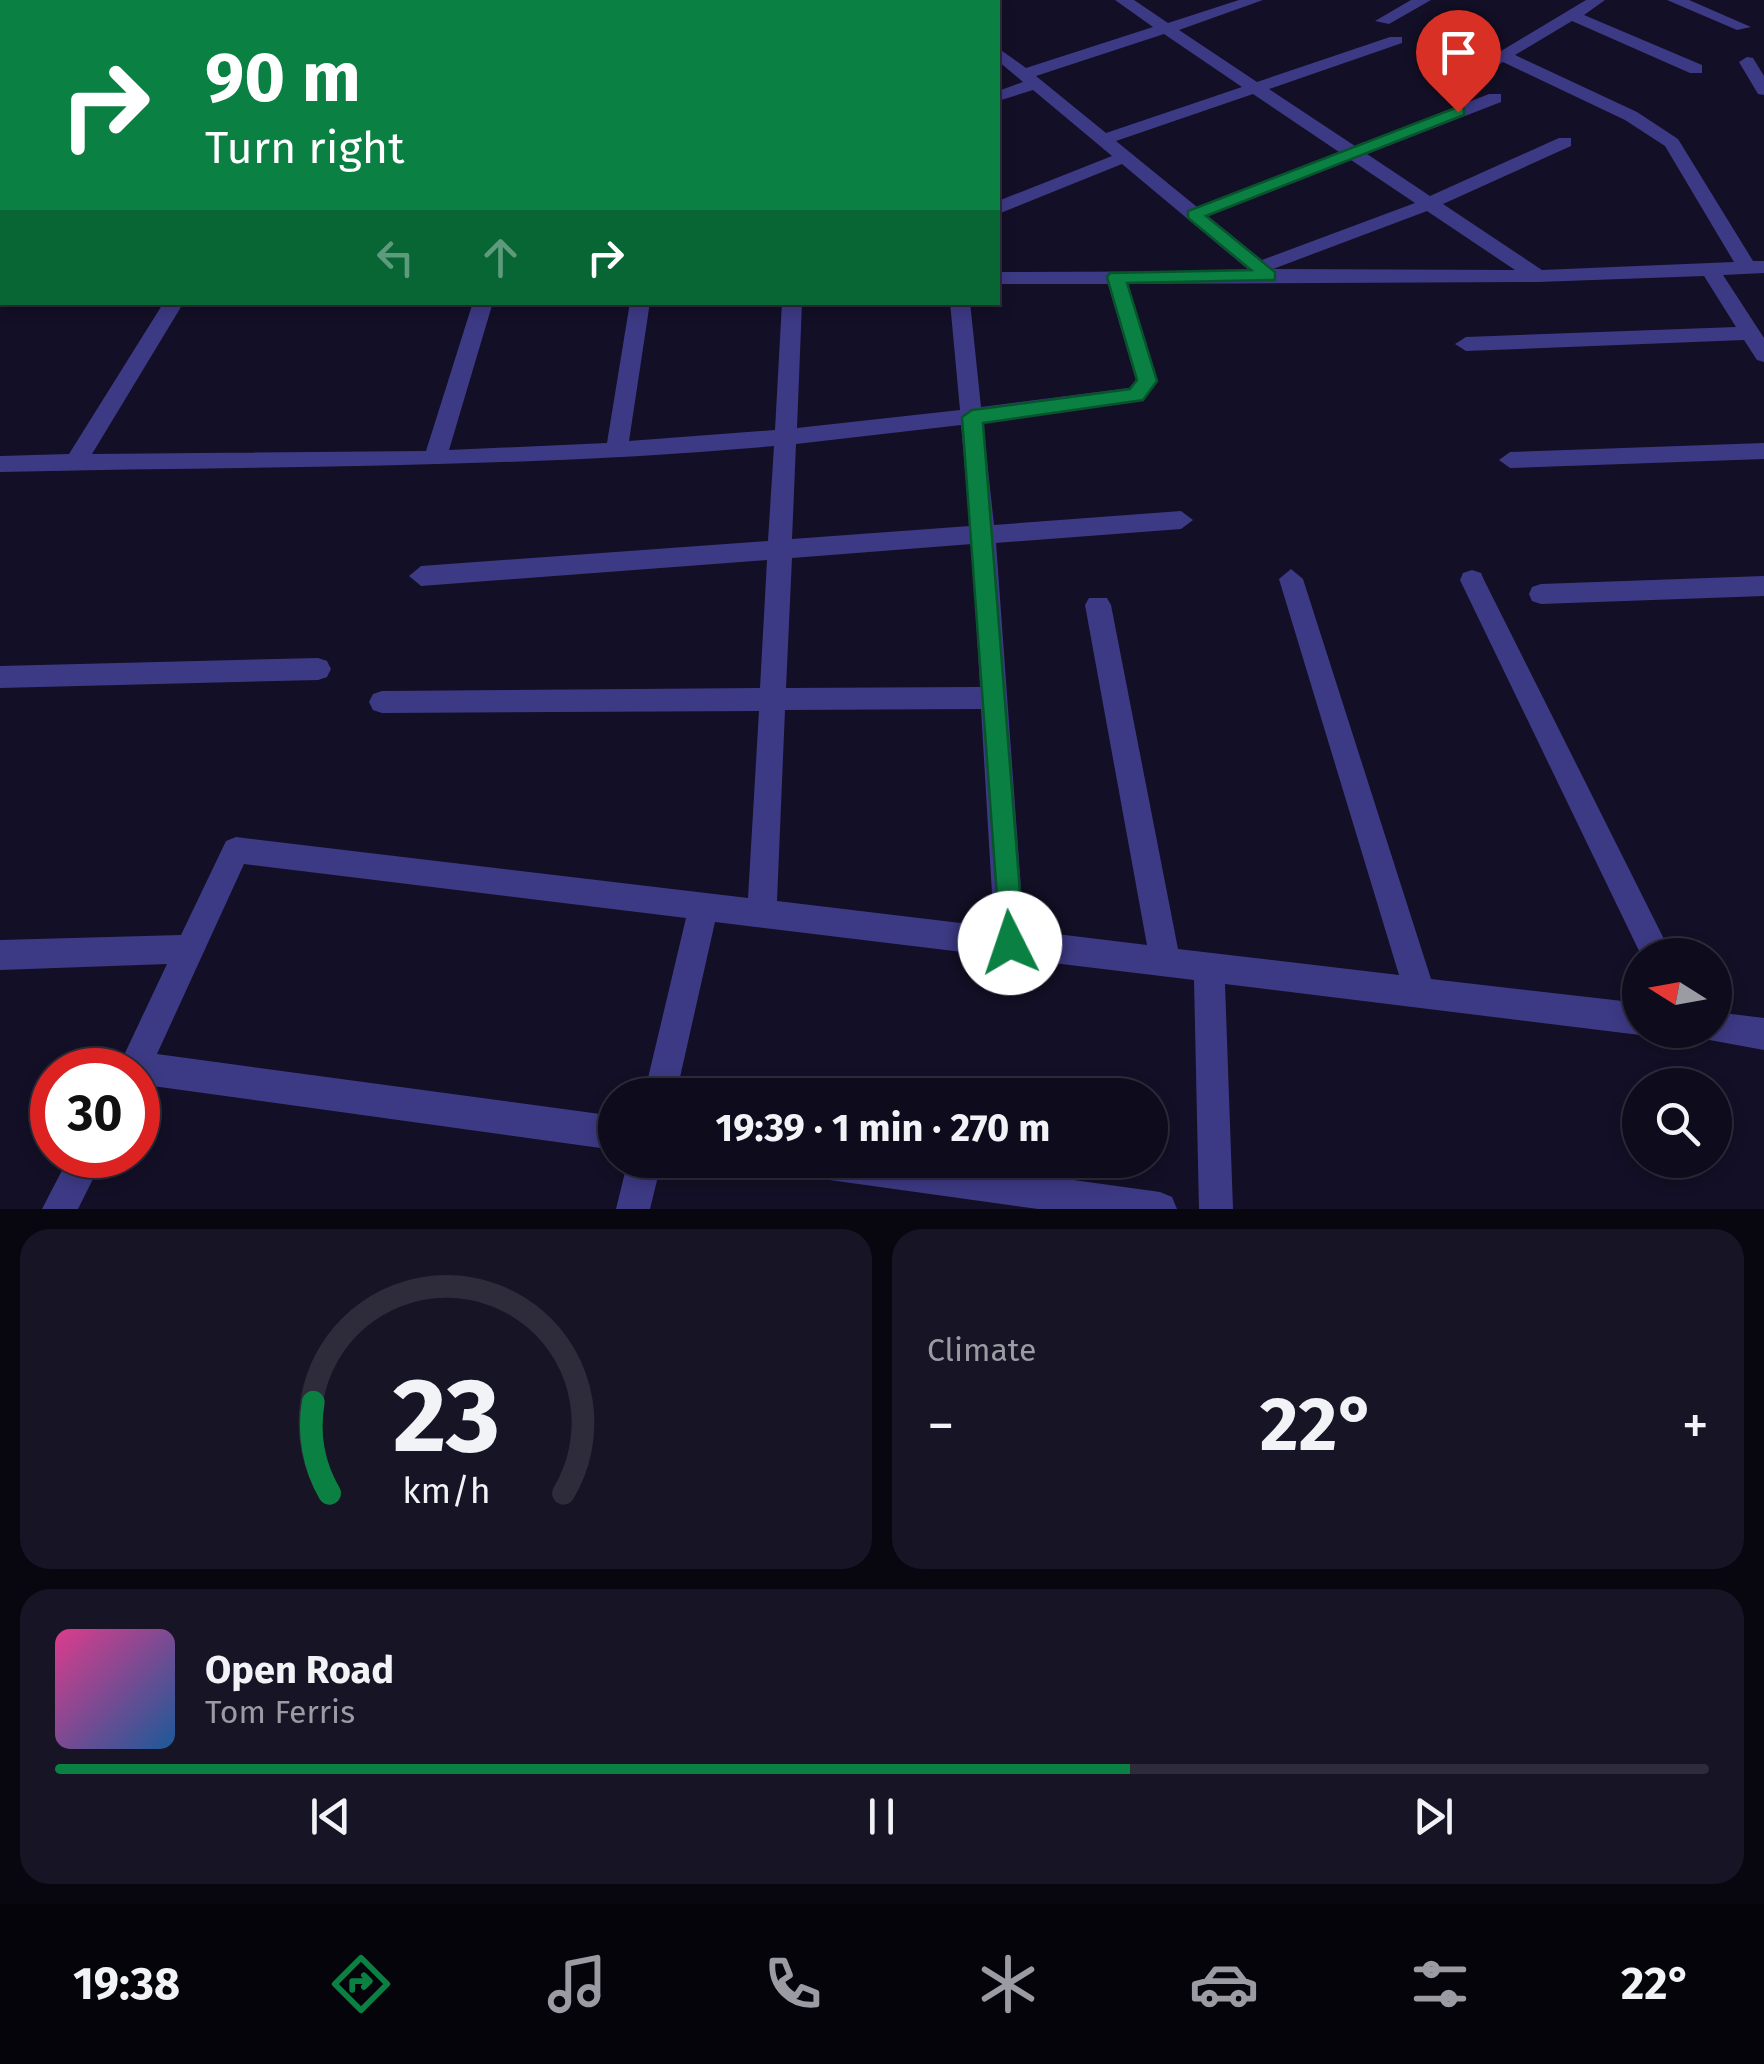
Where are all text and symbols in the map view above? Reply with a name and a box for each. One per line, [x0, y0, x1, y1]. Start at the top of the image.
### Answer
pin [1416, 10, 1501, 113]
icon: arrive [1431, 25, 1486, 80]
text: 90 m [205, 36, 361, 120]
icon: right [40, 40, 170, 170]
text: Turn right [205, 121, 404, 175]
icon: left [368, 230, 423, 285]
icon: ahead [473, 230, 528, 285]
icon: right [578, 230, 633, 285]
position arrow [958, 891, 1062, 995]
north arrow [1622, 938, 1732, 1048]
map controls [1622, 938, 1732, 1178]
speed limit sign: 30 [30, 1048, 160, 1178]
button: search [1622, 1068, 1732, 1178]
text: 19:39 · 1 min · 270 m [716, 1105, 1050, 1151]
text: Climate [927, 1331, 1036, 1369]
text: 23 [392, 1354, 500, 1479]
text: 22° [1260, 1380, 1376, 1470]
text: − [927, 1393, 955, 1459]
text: + [1682, 1393, 1709, 1459]
text: km/h [402, 1470, 490, 1512]
text: Open Road [205, 1647, 394, 1693]
text: Tom Ferris [205, 1693, 355, 1731]
icon: previous [303, 1789, 358, 1844]
icon: pause [854, 1789, 909, 1844]
icon: next [1406, 1789, 1461, 1844]
icon: directions [326, 1949, 396, 2019]
icon: music [542, 1949, 612, 2019]
icon: phone [758, 1949, 828, 2019]
icon: climate [973, 1949, 1043, 2019]
icon: car [1189, 1949, 1259, 2019]
icon: filters [1405, 1949, 1475, 2019]
text: 19:38 [73, 1957, 180, 2011]
text: 22° [1621, 1957, 1691, 2011]

